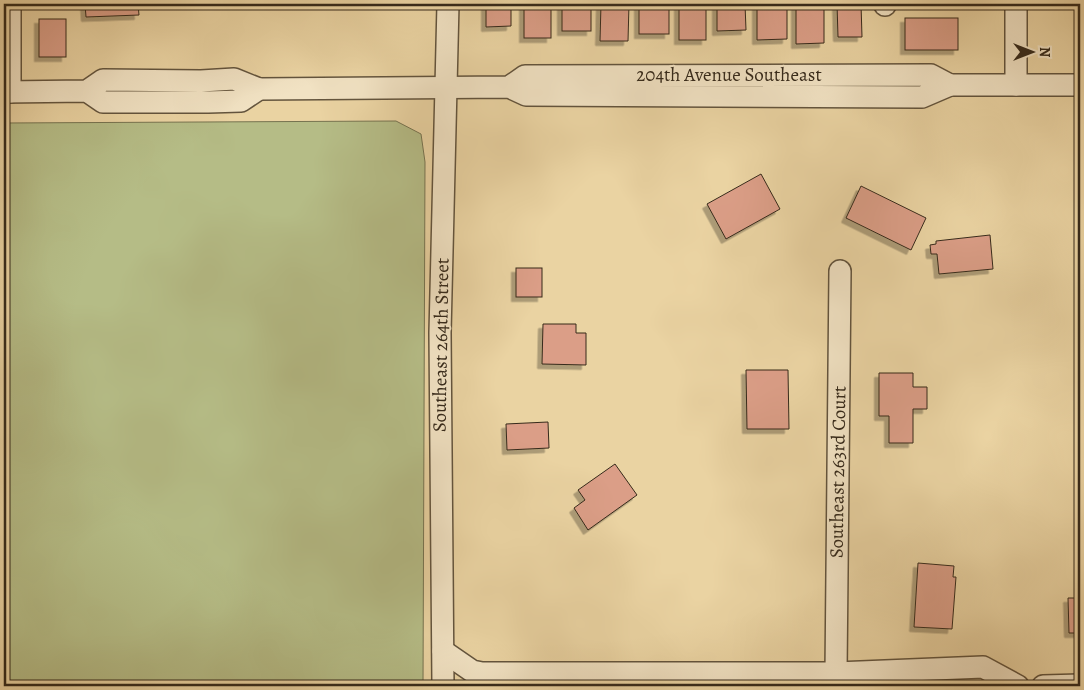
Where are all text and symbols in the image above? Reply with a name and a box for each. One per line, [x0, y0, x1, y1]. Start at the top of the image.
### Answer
north arrow [1006, 28, 1056, 78]
text: N [1035, 47, 1054, 57]
street label: 204th Avenue Southeast [636, 62, 822, 88]
street label: Southeast 264th Street [426, 258, 456, 432]
street label: Southeast 263rd Court [823, 386, 853, 558]

